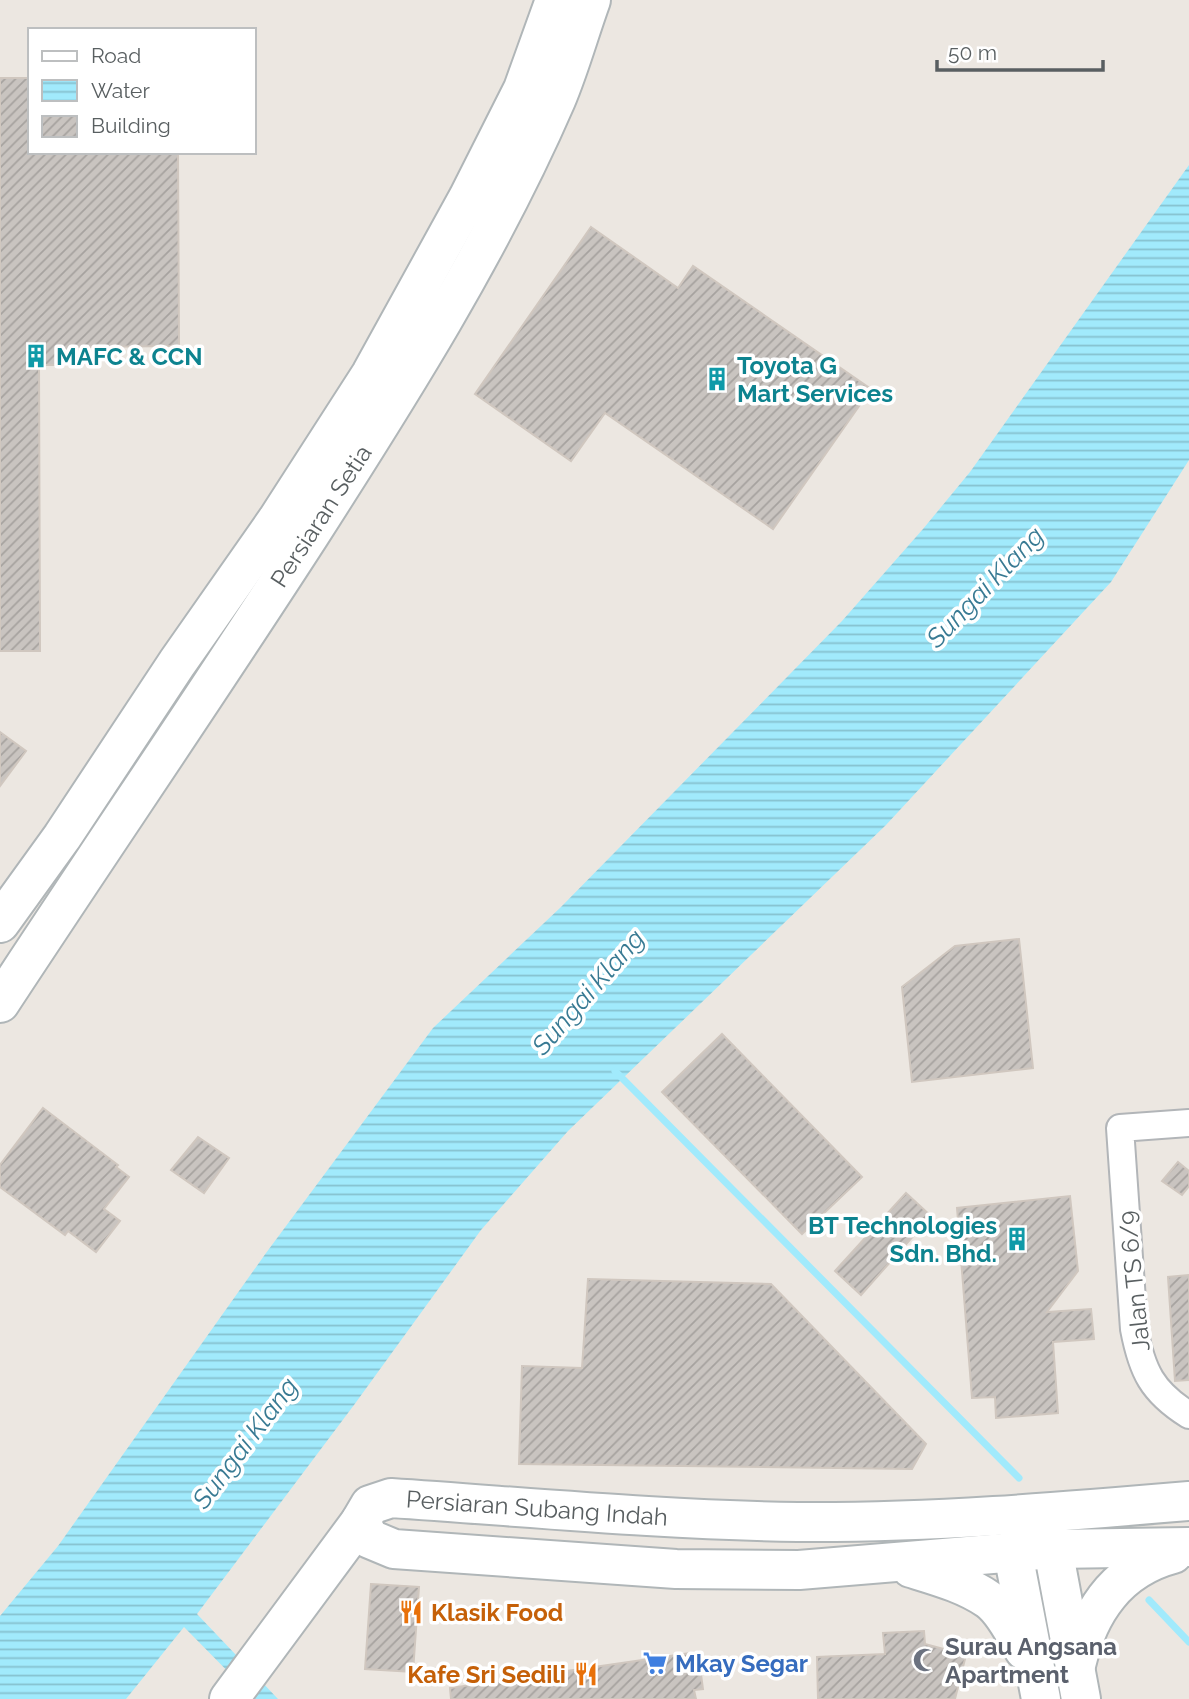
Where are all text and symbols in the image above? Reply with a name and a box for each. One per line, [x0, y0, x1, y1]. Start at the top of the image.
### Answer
legend [28, 28, 256, 154]
scale bar [937, 28, 1103, 72]
text: 50 m [948, 40, 997, 65]
text: Road [91, 43, 141, 68]
text: Water [91, 78, 150, 103]
text: Building [91, 113, 171, 138]
building icon: MAFC & CCN [22, 342, 50, 370]
place label: MAFC & CCN [56, 342, 202, 371]
place label: Toyota G Mart Services [737, 351, 893, 408]
building icon: Toyota G Mart Services [703, 365, 731, 393]
street label: Persiaran Setia [264, 440, 378, 592]
water label: Sungai Klang [919, 521, 1050, 654]
water label: Sungai Klang [525, 923, 650, 1061]
street label: Jalan TS 6/9 [1112, 1209, 1156, 1353]
place label: BT Technologies Sdn. Bhd. [808, 1211, 997, 1268]
building icon: BT Technologies Sdn. Bhd. [1003, 1225, 1031, 1253]
water label: Sungai Klang [186, 1372, 304, 1515]
street label: Persiaran Subang Indah [405, 1484, 669, 1532]
restaurant icon: Klasik Food [397, 1598, 425, 1626]
place label: Klasik Food [431, 1598, 563, 1627]
place label: Surau Angsana Apartment [945, 1632, 1117, 1689]
mosque icon: Surau Angsana Apartment [911, 1646, 939, 1674]
supermarket icon: Mkay Segar [641, 1649, 669, 1677]
place label: Mkay Segar [675, 1649, 808, 1678]
place label: Kafe Sri Sedili [407, 1660, 566, 1689]
restaurant icon: Kafe Sri Sedili [572, 1660, 600, 1688]

